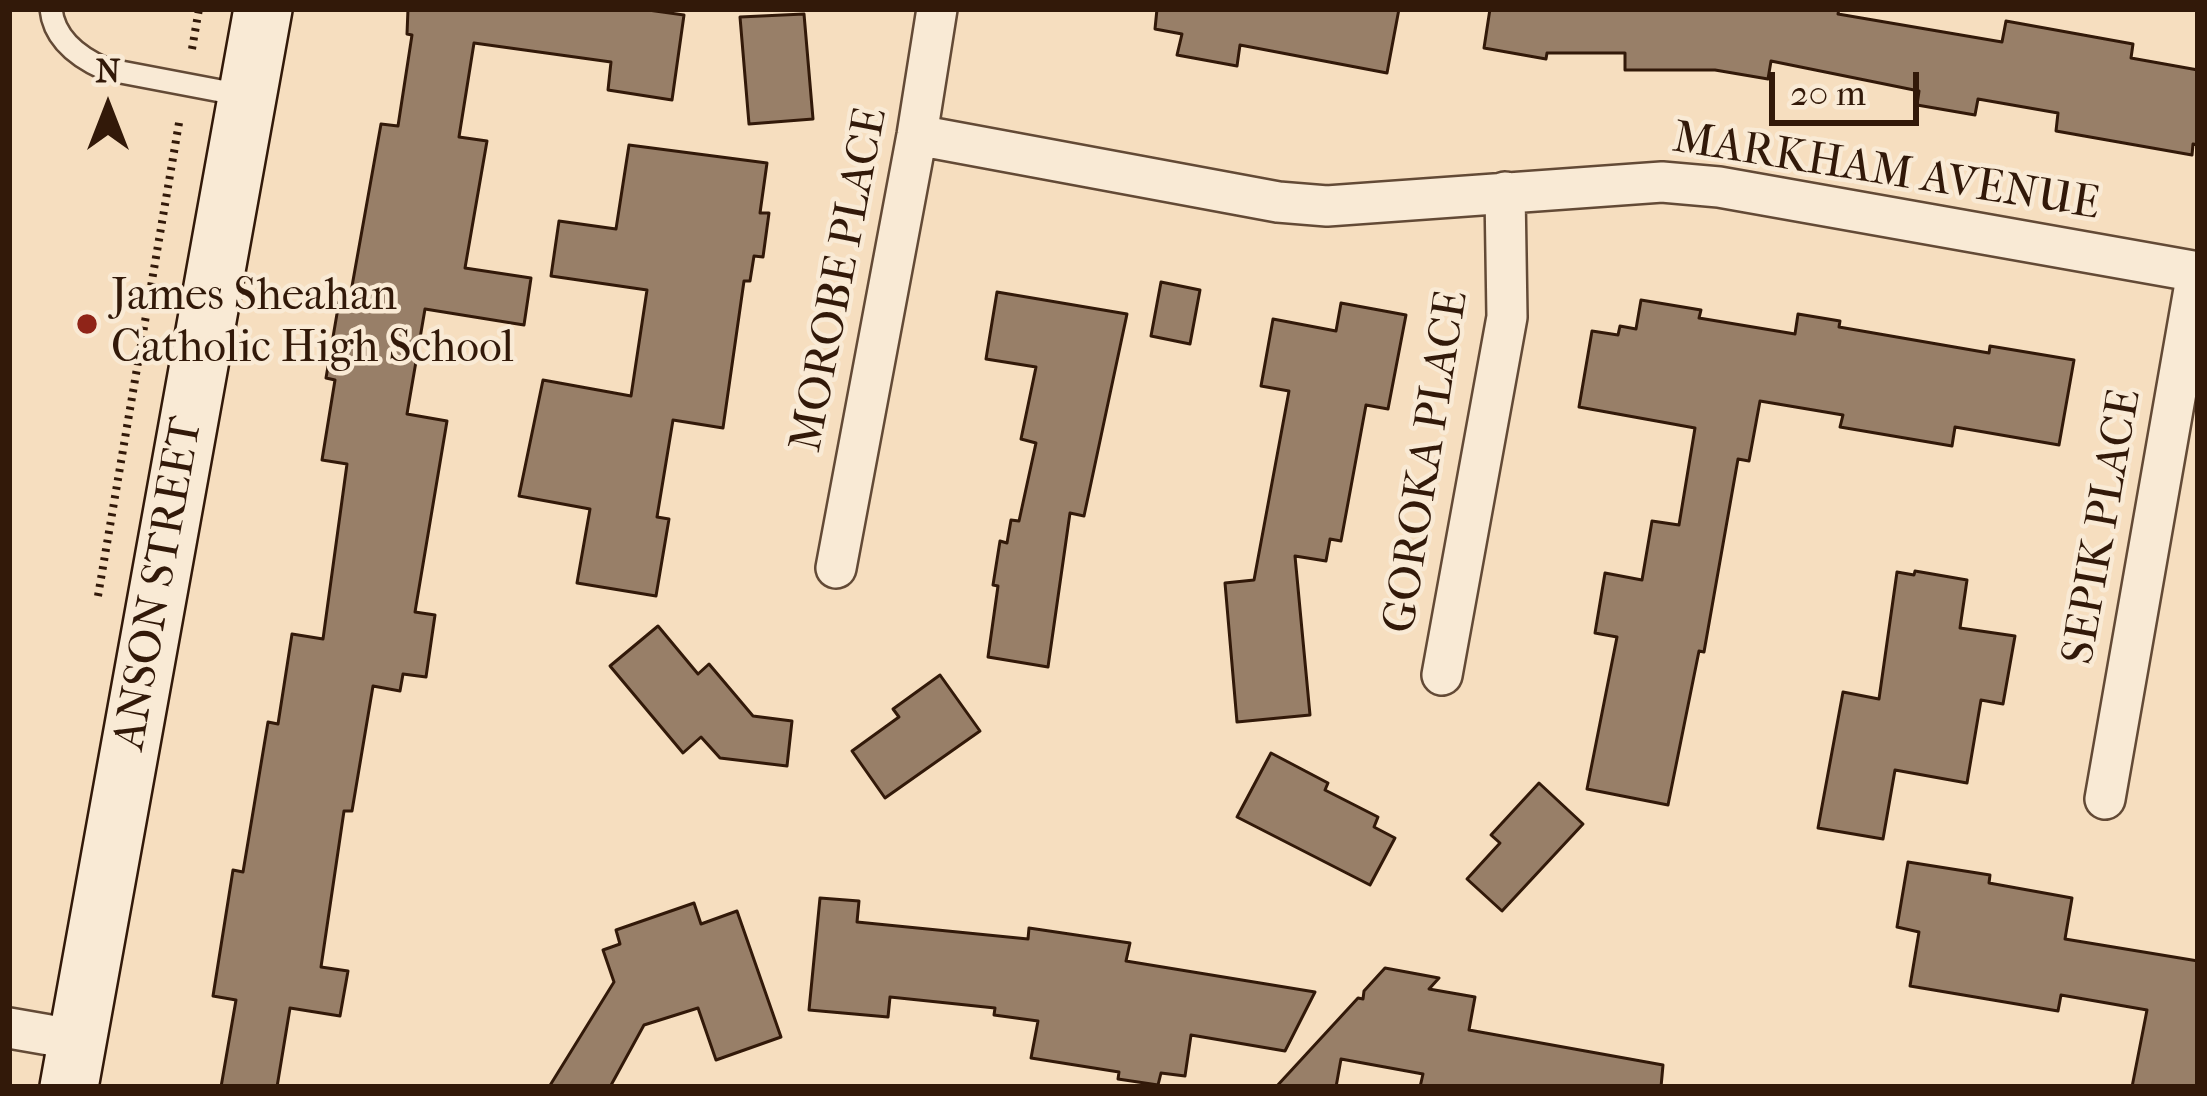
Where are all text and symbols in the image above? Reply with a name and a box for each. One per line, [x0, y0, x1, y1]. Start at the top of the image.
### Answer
north arrow [48, 48, 168, 168]
scale bar [1775, 48, 1925, 122]
text: N [95, 52, 121, 91]
text: 20 m [1790, 72, 1866, 114]
street label: MOROBE PLACE [781, 104, 901, 456]
street label: MARKHAM AVENUE [1669, 113, 2103, 233]
place label: James Sheahan Catholic High School [111, 271, 514, 377]
street label: GOROKA PLACE [1374, 287, 1482, 637]
marker: James Sheahan Catholic High School [74, 311, 100, 337]
street label: SEPIK PLACE [2053, 385, 2155, 669]
street label: ANSON STREET [104, 414, 216, 754]

